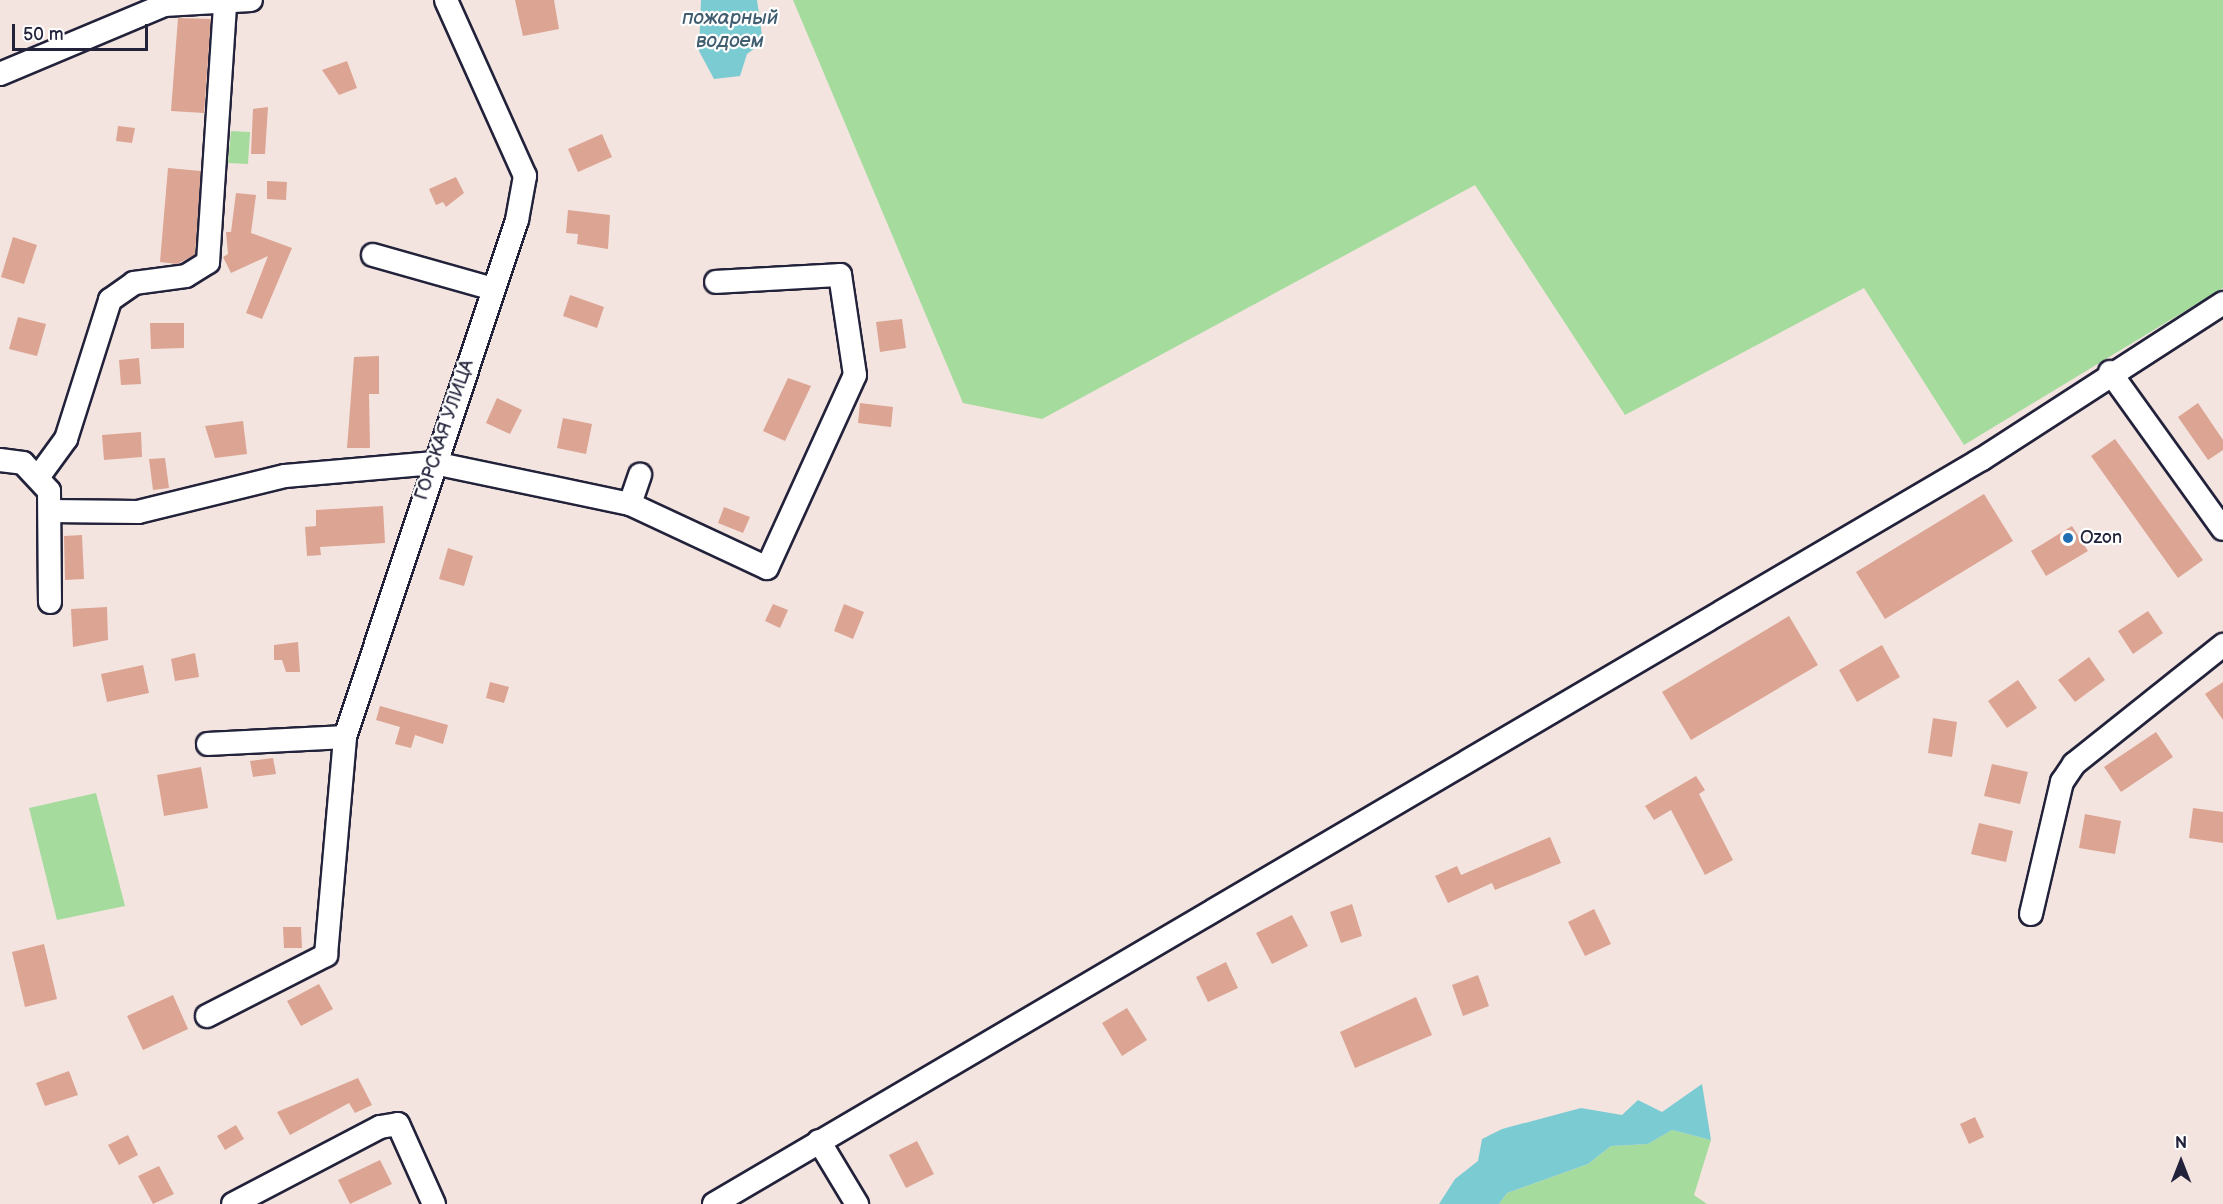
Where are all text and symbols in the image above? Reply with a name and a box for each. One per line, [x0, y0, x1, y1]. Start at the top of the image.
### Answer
water label: пожарный водоем [682, 7, 778, 54]
scale bar [15, 12, 152, 50]
text: 50 m [23, 24, 64, 45]
street label: ГОРСКАЯ УЛИЦА [411, 357, 479, 503]
place label: Ozon [2080, 527, 2122, 549]
marker: Ozon [2061, 531, 2075, 545]
north arrow [2151, 1132, 2211, 1192]
text: N [2175, 1134, 2187, 1153]

